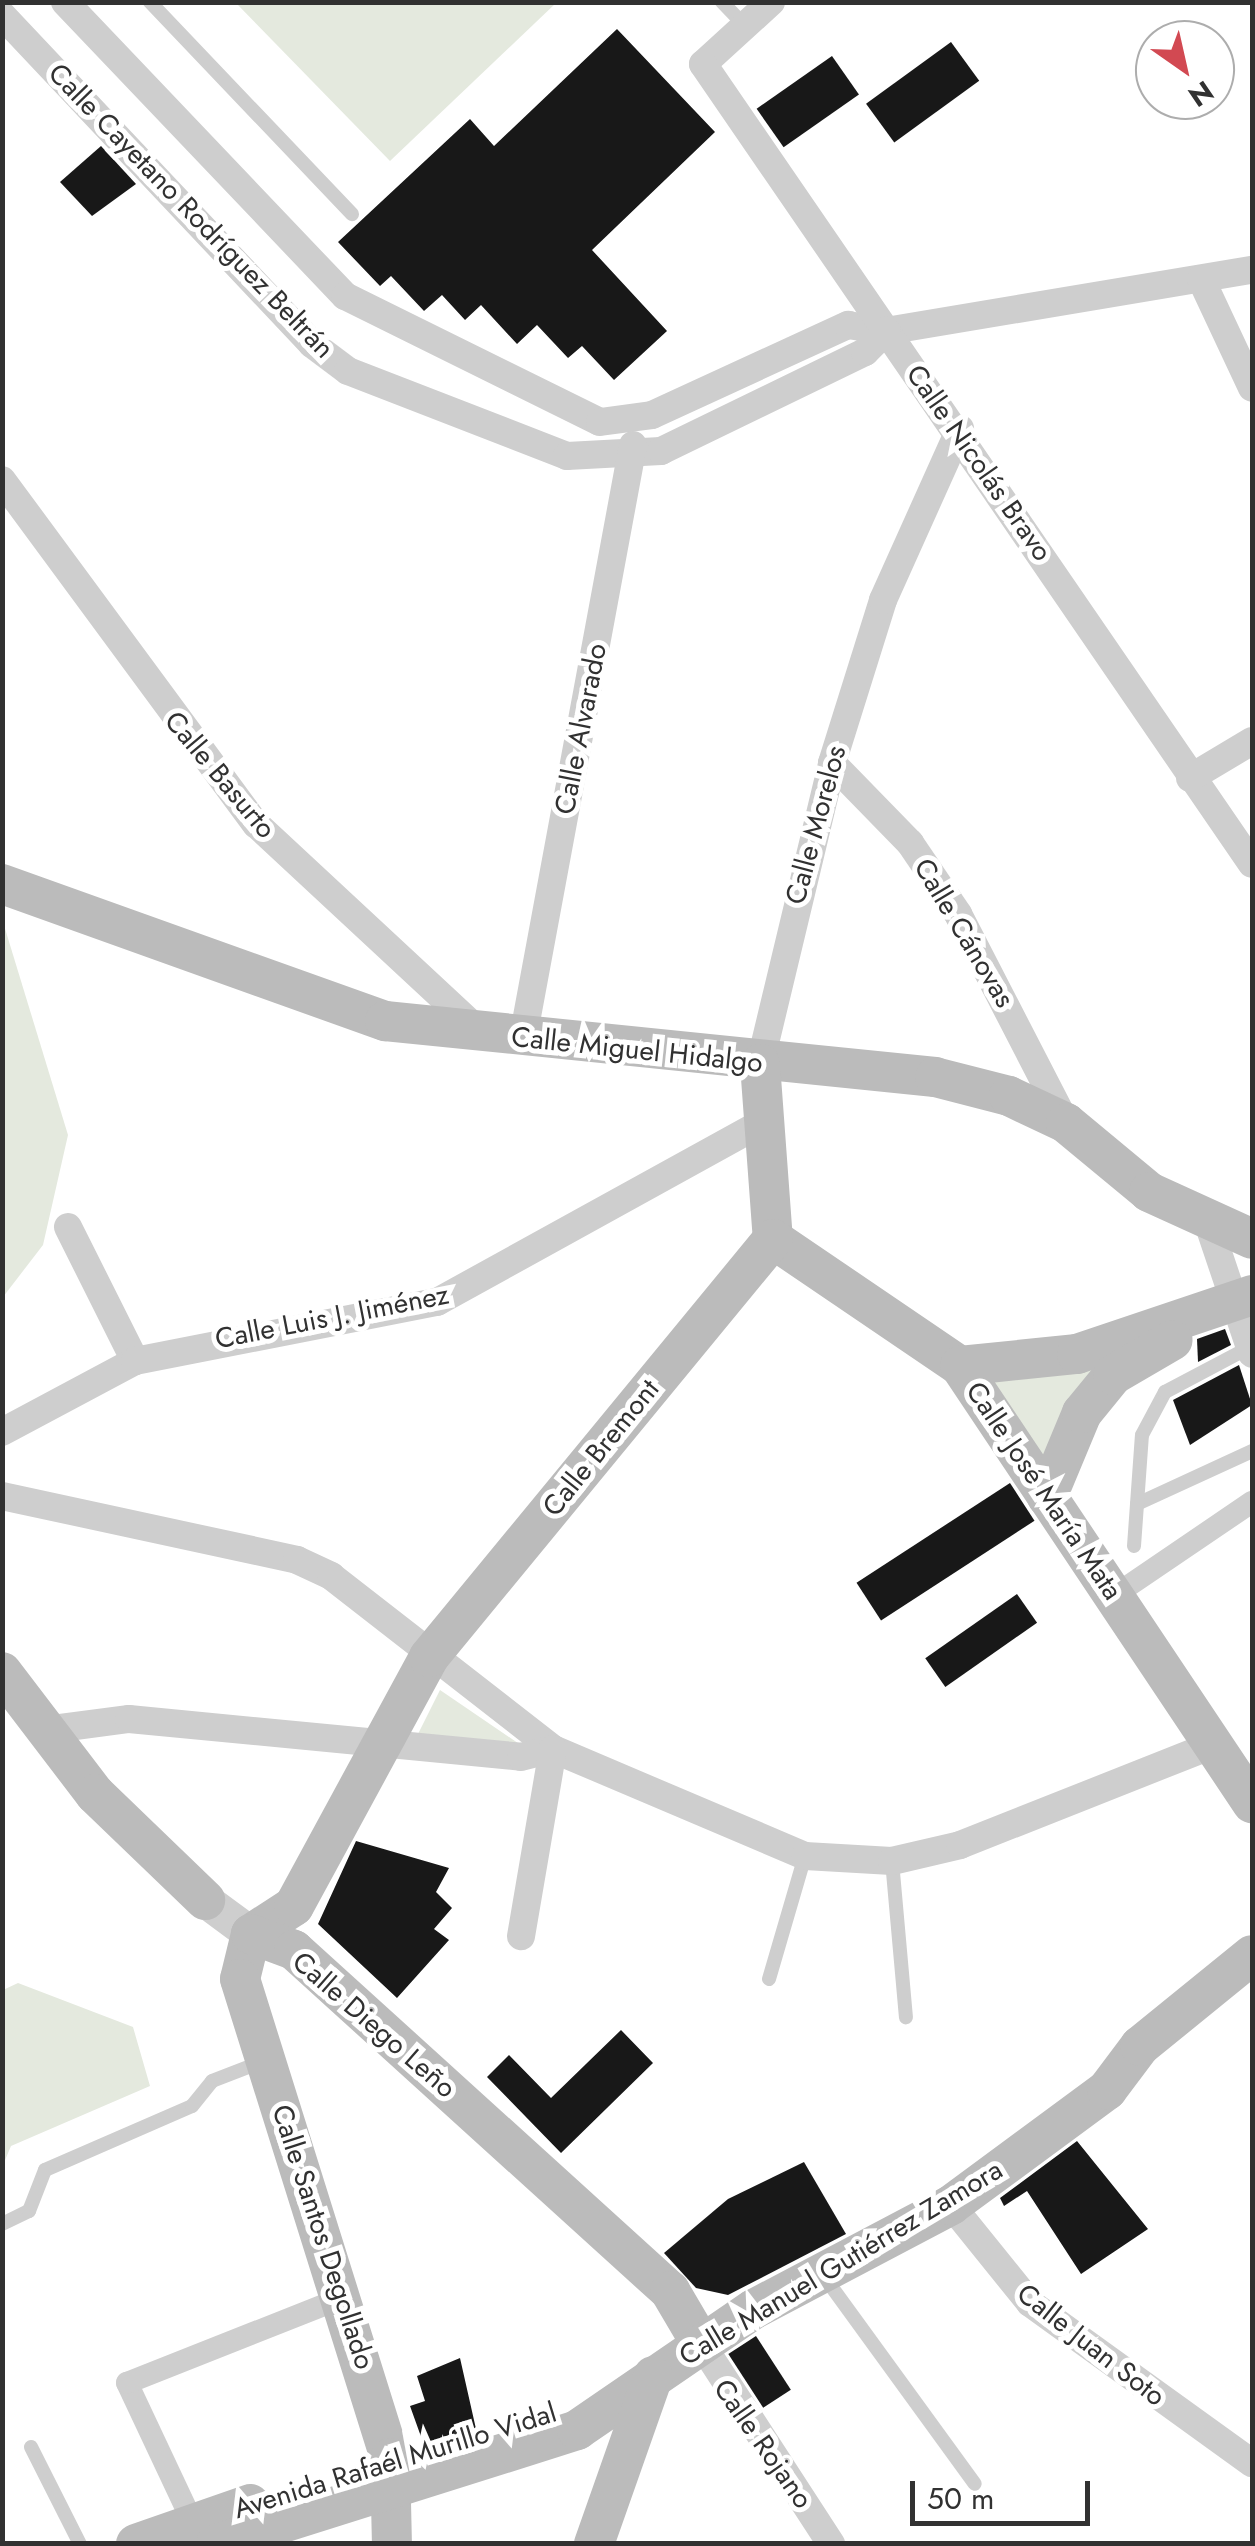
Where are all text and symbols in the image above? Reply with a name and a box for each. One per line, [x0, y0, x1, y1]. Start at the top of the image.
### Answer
north arrow [1135, 20, 1235, 120]
street label: Calle Cayetano Rodríguez Beltrán [41, 57, 341, 365]
text: N [1180, 70, 1222, 117]
street label: Calle Nicolás Bravo [899, 359, 1059, 567]
street label: Calle Alvarado [548, 641, 614, 817]
street label: Calle Basurto [157, 705, 283, 845]
street label: Calle Morelos [779, 742, 853, 908]
street label: Calle Cánovas [906, 852, 1022, 1014]
street label: Calle Miguel Hidalgo [510, 1020, 764, 1080]
street label: Calle Luis J. Jiménez [212, 1278, 452, 1356]
street label: Calle Bremont [536, 1373, 666, 1523]
street label: Calle José María Mata [959, 1376, 1129, 1606]
street label: Calle Diego Leño [285, 1945, 463, 2105]
street label: Calle Santos Degollado [264, 2101, 382, 2373]
street label: Calle Manuel Gutiérrez Zamora [673, 2153, 1009, 2373]
street label: Calle Juan Soto [1010, 2277, 1172, 2413]
street label: Calle Rojano [706, 2373, 820, 2515]
street label: Avenida Rafaél Murillo Vidal [230, 2396, 560, 2526]
scale bar [915, 2461, 1095, 2523]
text: 50 m [927, 2477, 994, 2520]

